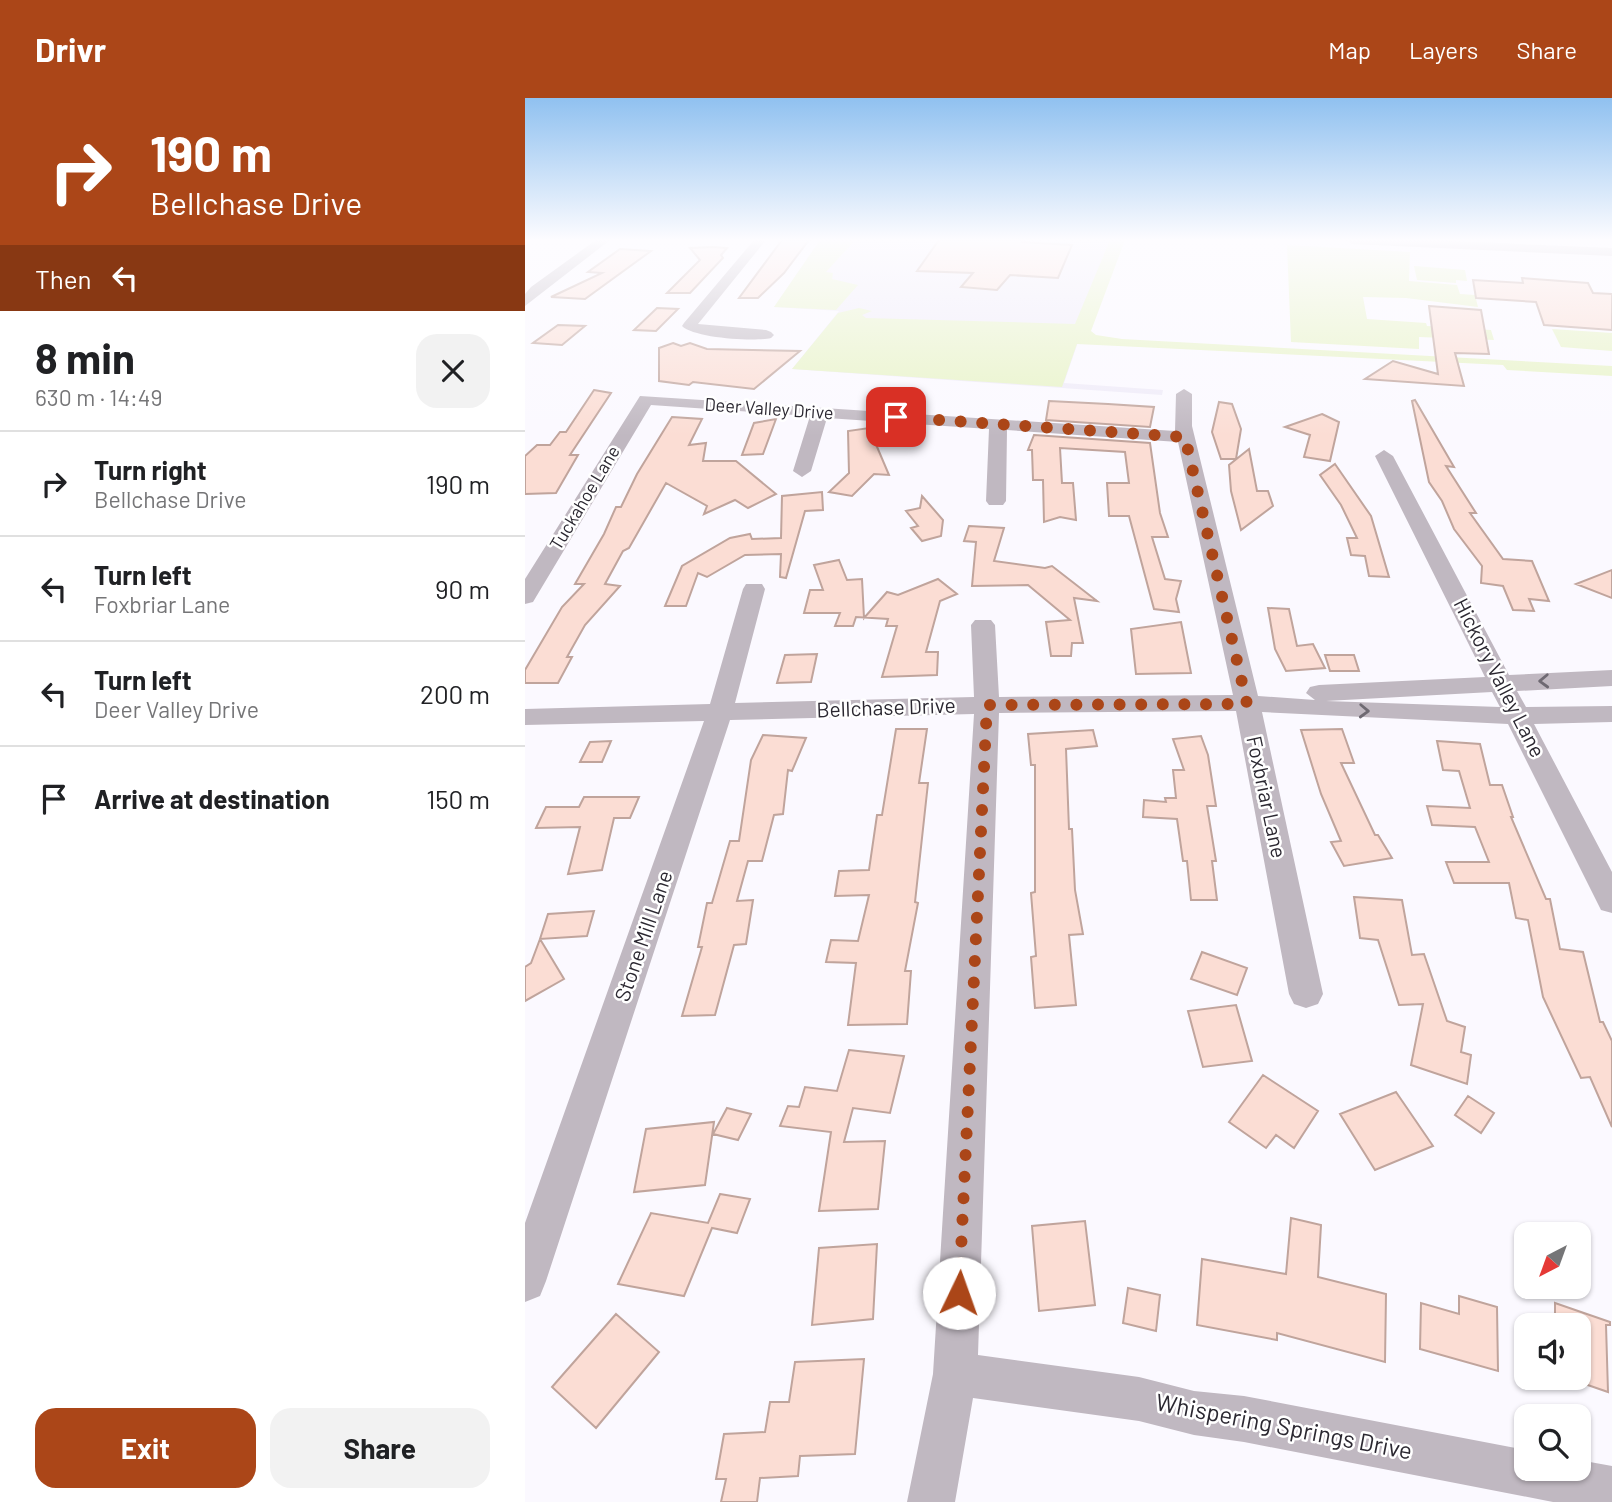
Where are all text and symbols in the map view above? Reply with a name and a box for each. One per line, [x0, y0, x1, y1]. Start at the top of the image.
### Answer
text: Drivr [35, 29, 106, 69]
text: Map [1328, 35, 1371, 64]
text: Layers [1409, 35, 1478, 64]
text: Share [1516, 35, 1577, 64]
text: 190 m [150, 123, 272, 182]
icon: right [35, 126, 126, 217]
text: Bellchase Drive [150, 183, 362, 221]
icon: left [106, 259, 144, 297]
text: Then [35, 263, 92, 294]
text: 8 min [35, 332, 135, 382]
button: close [416, 334, 490, 408]
text: 630 m · 14:49 [35, 383, 163, 411]
pin [866, 387, 926, 447]
street label: Deer Valley Drive [704, 393, 834, 423]
icon: arrive [877, 398, 915, 436]
street label: Tuckahoe Lane [544, 441, 624, 554]
text: Turn right [94, 454, 207, 485]
icon: right [35, 465, 73, 503]
text: 190 m [426, 468, 490, 499]
text: Bellchase Drive [94, 485, 247, 513]
text: Turn left [94, 559, 192, 590]
icon: left [35, 570, 73, 608]
text: 90 m [435, 573, 490, 604]
text: Foxbriar Lane [94, 590, 230, 618]
street label: Hickory Valley Lane [1449, 594, 1551, 761]
text: Turn left [94, 664, 192, 695]
one-way arrow [1538, 673, 1549, 688]
icon: left [35, 675, 73, 713]
text: 200 m [420, 678, 490, 709]
street label: Bellchase Drive [816, 692, 956, 721]
text: Deer Valley Drive [94, 695, 259, 723]
one-way arrow [1358, 703, 1369, 718]
street label: Foxbriar Lane [1242, 733, 1293, 860]
icon: arrive [35, 780, 73, 818]
text: Arrive at destination [94, 783, 330, 814]
text: 150 m [426, 783, 490, 814]
street label: Stone Mill Lane [608, 867, 677, 1004]
north arrow [1514, 1222, 1591, 1298]
map controls [1514, 1222, 1591, 1481]
position arrow [922, 1256, 996, 1330]
button: sound [1514, 1313, 1591, 1390]
street label: Whispering Springs Drive [1154, 1386, 1415, 1465]
button: search [1514, 1404, 1591, 1481]
button: Exit [35, 1408, 256, 1488]
button: Share [270, 1408, 490, 1488]

